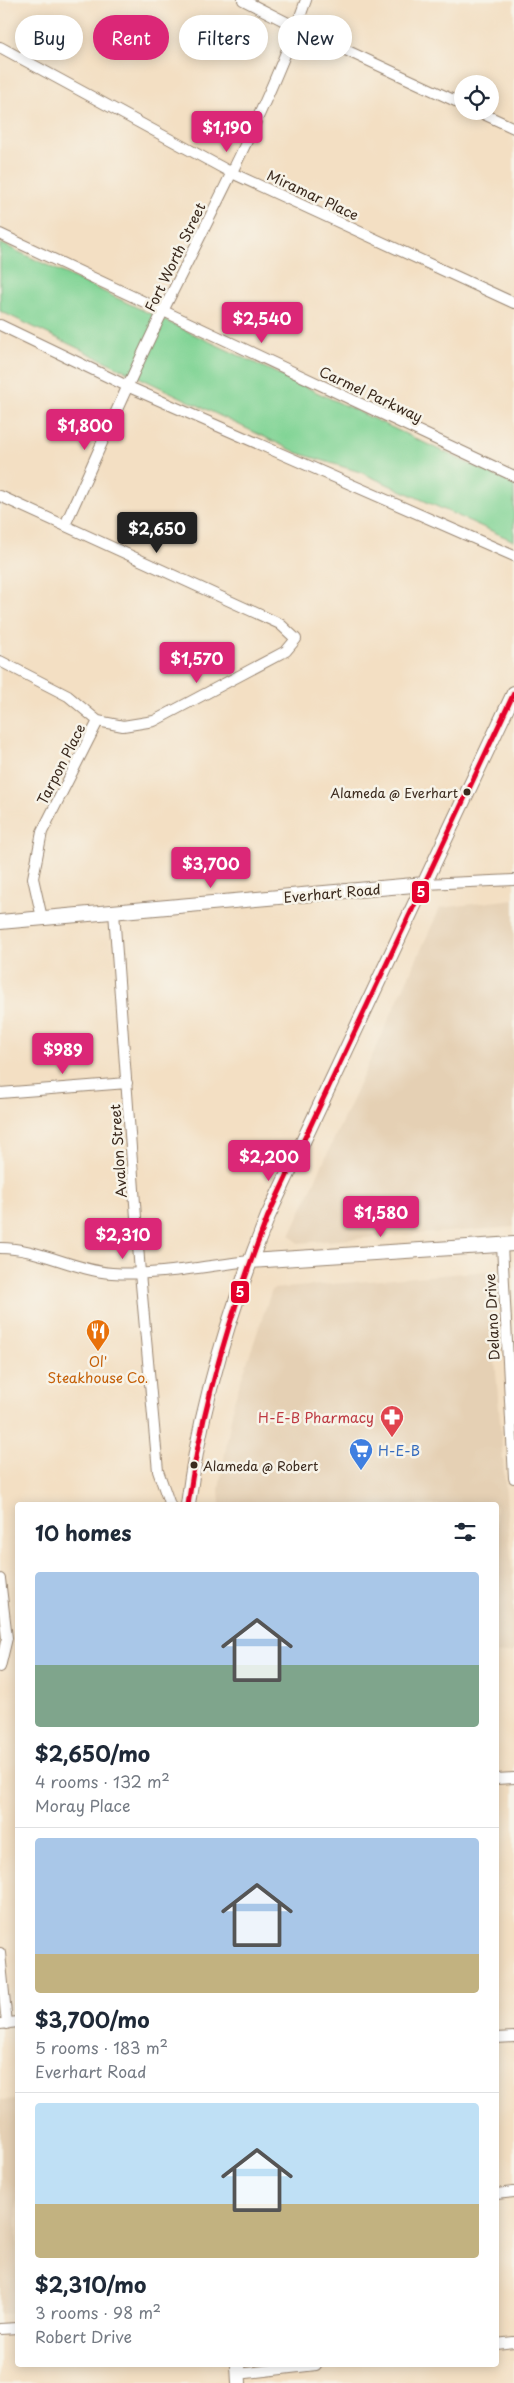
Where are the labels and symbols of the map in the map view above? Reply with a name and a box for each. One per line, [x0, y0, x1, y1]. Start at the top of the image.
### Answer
pin: $1,190 [186, 110, 268, 153]
street label: Miramar Place [264, 165, 362, 225]
street label: Fort Worth Street [139, 199, 211, 315]
pin: $2,540 [221, 302, 303, 344]
street label: Carmel Parkway [316, 361, 426, 427]
pin: $1,800 [44, 408, 126, 451]
pin: $2,650 [116, 512, 198, 554]
pin: $1,570 [156, 642, 238, 684]
street label: Tarpon Place [32, 720, 90, 808]
place label: Alameda @ Everhart [330, 783, 458, 802]
marker: Alameda @ Everhart [462, 787, 472, 797]
pin: $3,700 [170, 846, 252, 889]
street label: Everhart Road [283, 878, 381, 908]
line badge: 5 [411, 880, 430, 904]
text: 5 [417, 881, 426, 902]
pin: $989 [33, 1032, 93, 1075]
street label: Avalon Street [104, 1103, 132, 1199]
pin: $2,200 [228, 1140, 310, 1182]
pin: $1,580 [340, 1196, 422, 1238]
pin: $2,310 [82, 1218, 164, 1260]
street label: Delano Drive [479, 1273, 505, 1361]
line badge: 5 [230, 1280, 250, 1304]
text: 5 [236, 1281, 245, 1302]
restaurant icon: Ol' Steakhouse Co. [85, 1318, 111, 1352]
place label: Ol' Steakhouse Co. [48, 1351, 148, 1388]
pharmacy icon: H-E-B Pharmacy [379, 1404, 405, 1438]
place label: H-E-B Pharmacy [258, 1407, 374, 1428]
supermarket icon: H-E-B [348, 1437, 374, 1471]
place label: H-E-B [378, 1440, 420, 1461]
place label: Alameda @ Robert [203, 1456, 318, 1475]
marker: Alameda @ Robert [189, 1460, 199, 1470]

